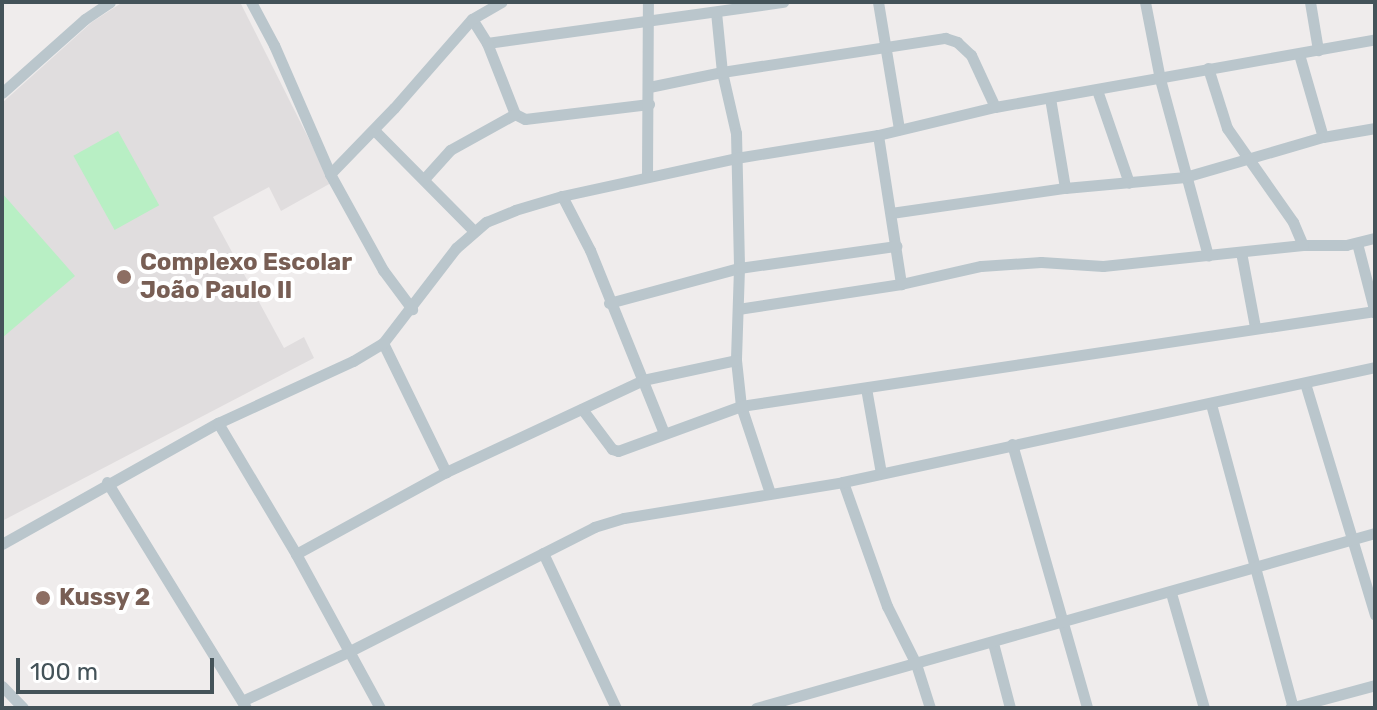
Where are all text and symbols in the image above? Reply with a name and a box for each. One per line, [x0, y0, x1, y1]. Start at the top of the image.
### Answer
place label: Complexo Escolar João Paulo II [140, 249, 352, 305]
marker: Complexo Escolar João Paulo II [115, 268, 133, 286]
place label: Kussy 2 [59, 584, 151, 612]
marker: Kussy 2 [34, 589, 52, 607]
scale bar [20, 642, 218, 692]
text: 100 m [30, 658, 98, 686]

